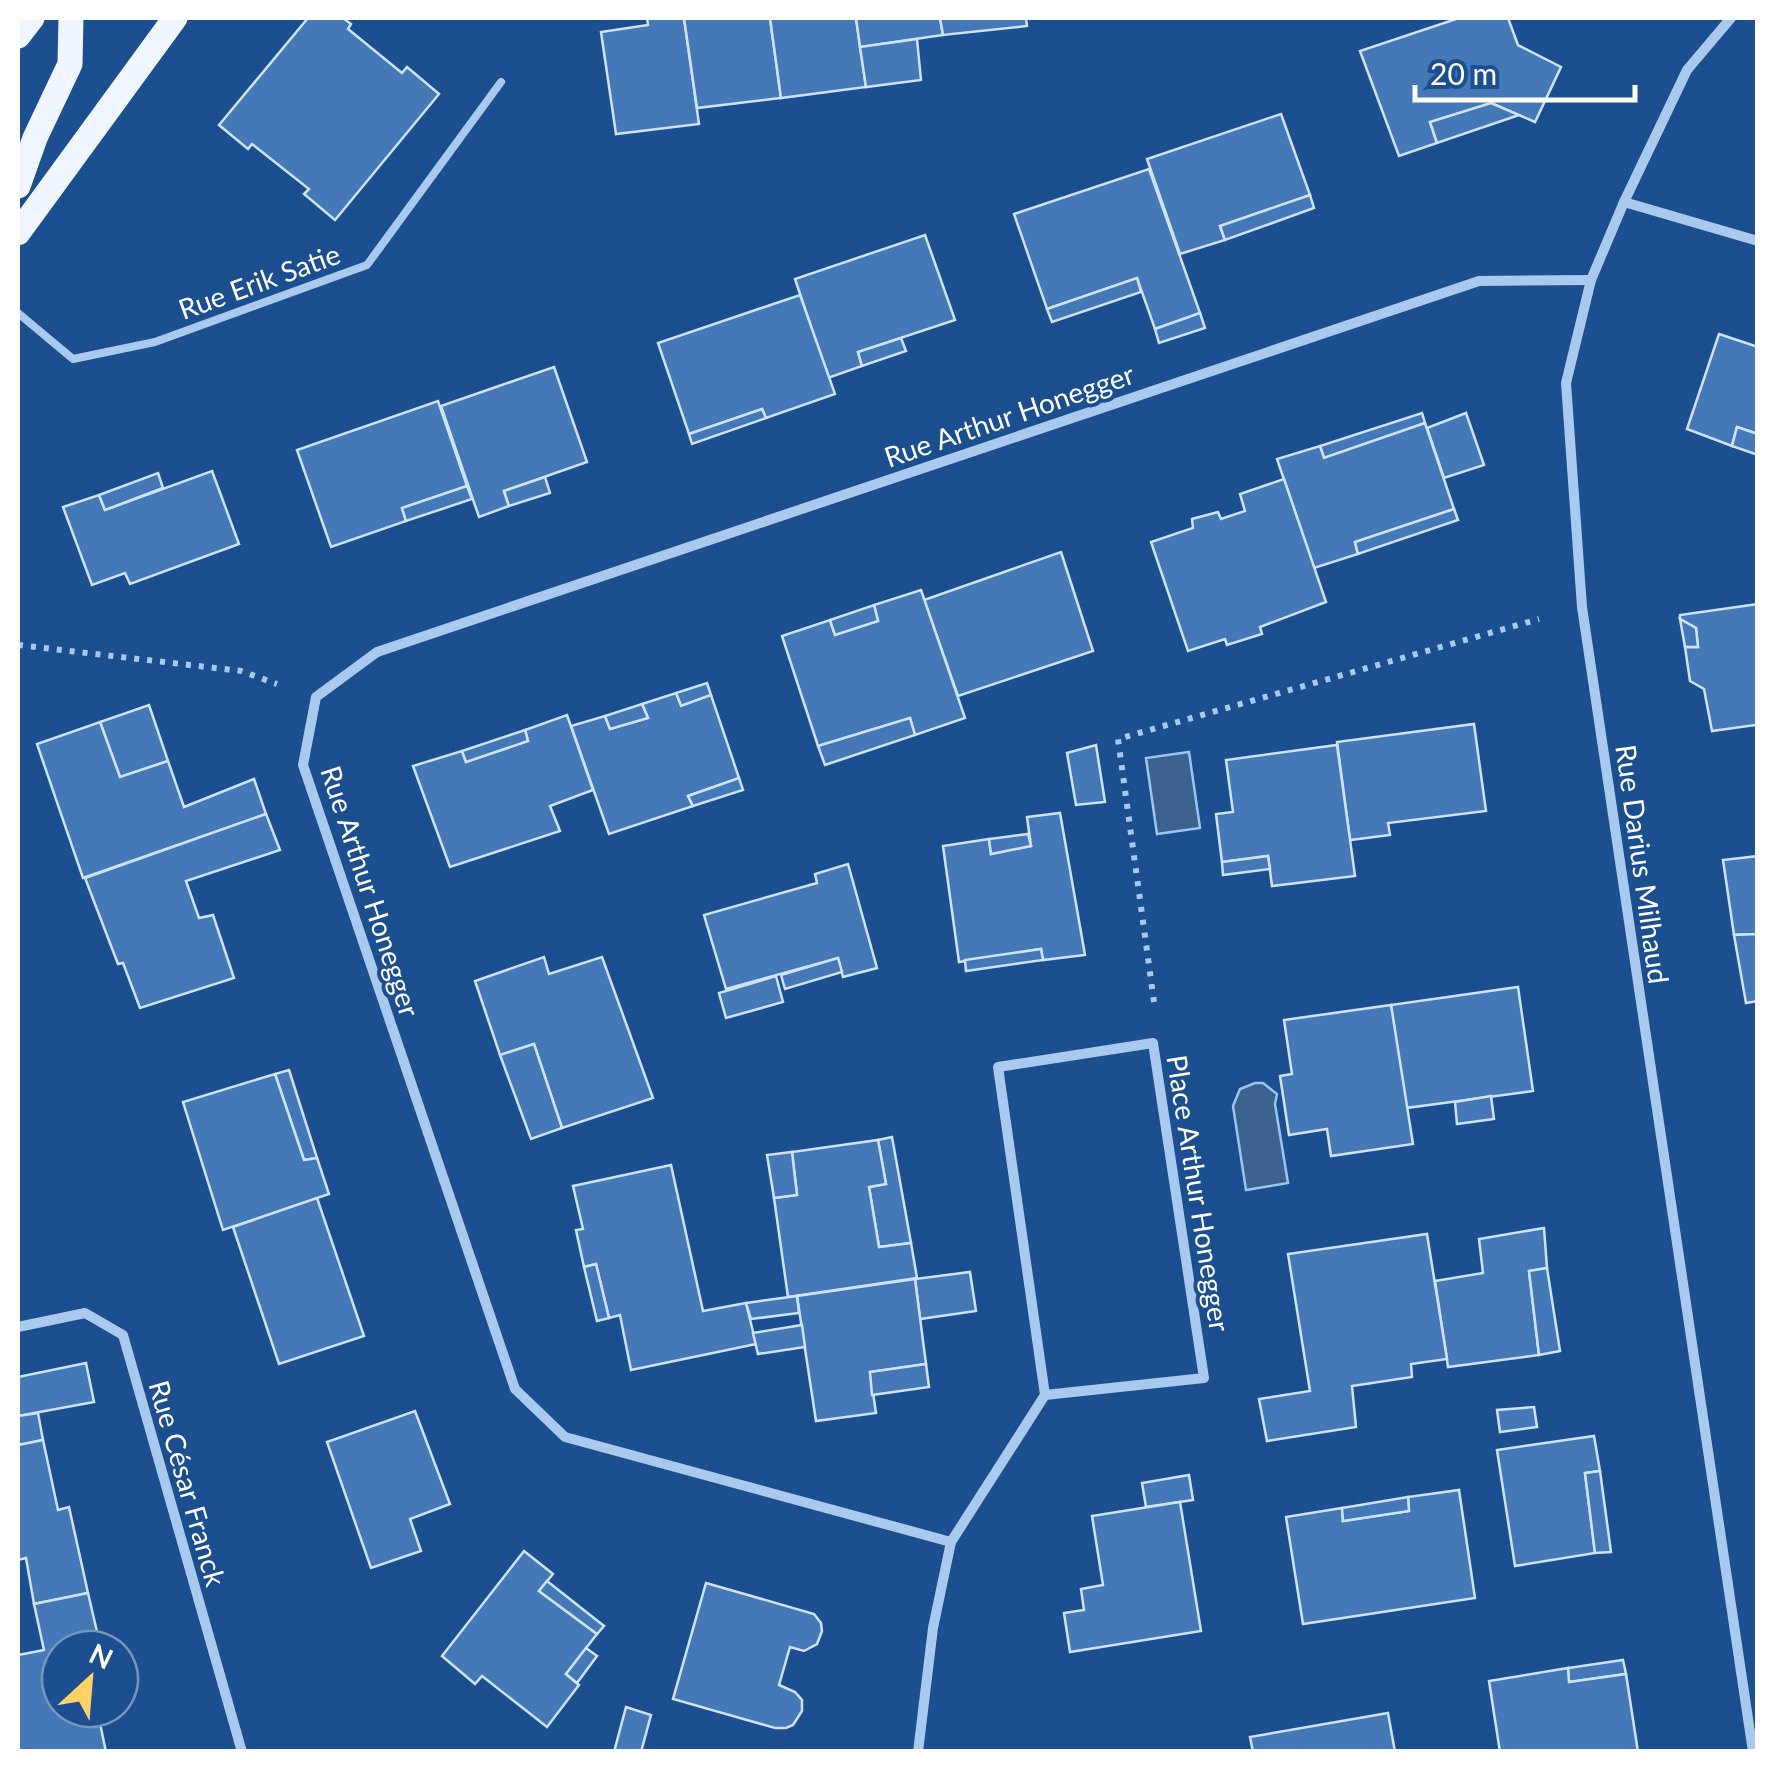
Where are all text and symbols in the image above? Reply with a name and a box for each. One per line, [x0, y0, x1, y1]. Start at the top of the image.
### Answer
scale bar [1415, 40, 1635, 102]
text: 20 m [1430, 55, 1497, 91]
street label: Rue Erik Satie [174, 236, 344, 326]
street label: Rue Arthur Honegger [880, 356, 1138, 474]
street label: Rue Darius Milhaud [1609, 742, 1677, 986]
street label: Rue Arthur Honegger [314, 761, 428, 1021]
street label: Place Arthur Honegger [1160, 1052, 1238, 1334]
street label: Rue César Franck [142, 1376, 234, 1590]
north arrow [40, 1629, 140, 1729]
text: N [84, 1636, 119, 1676]

